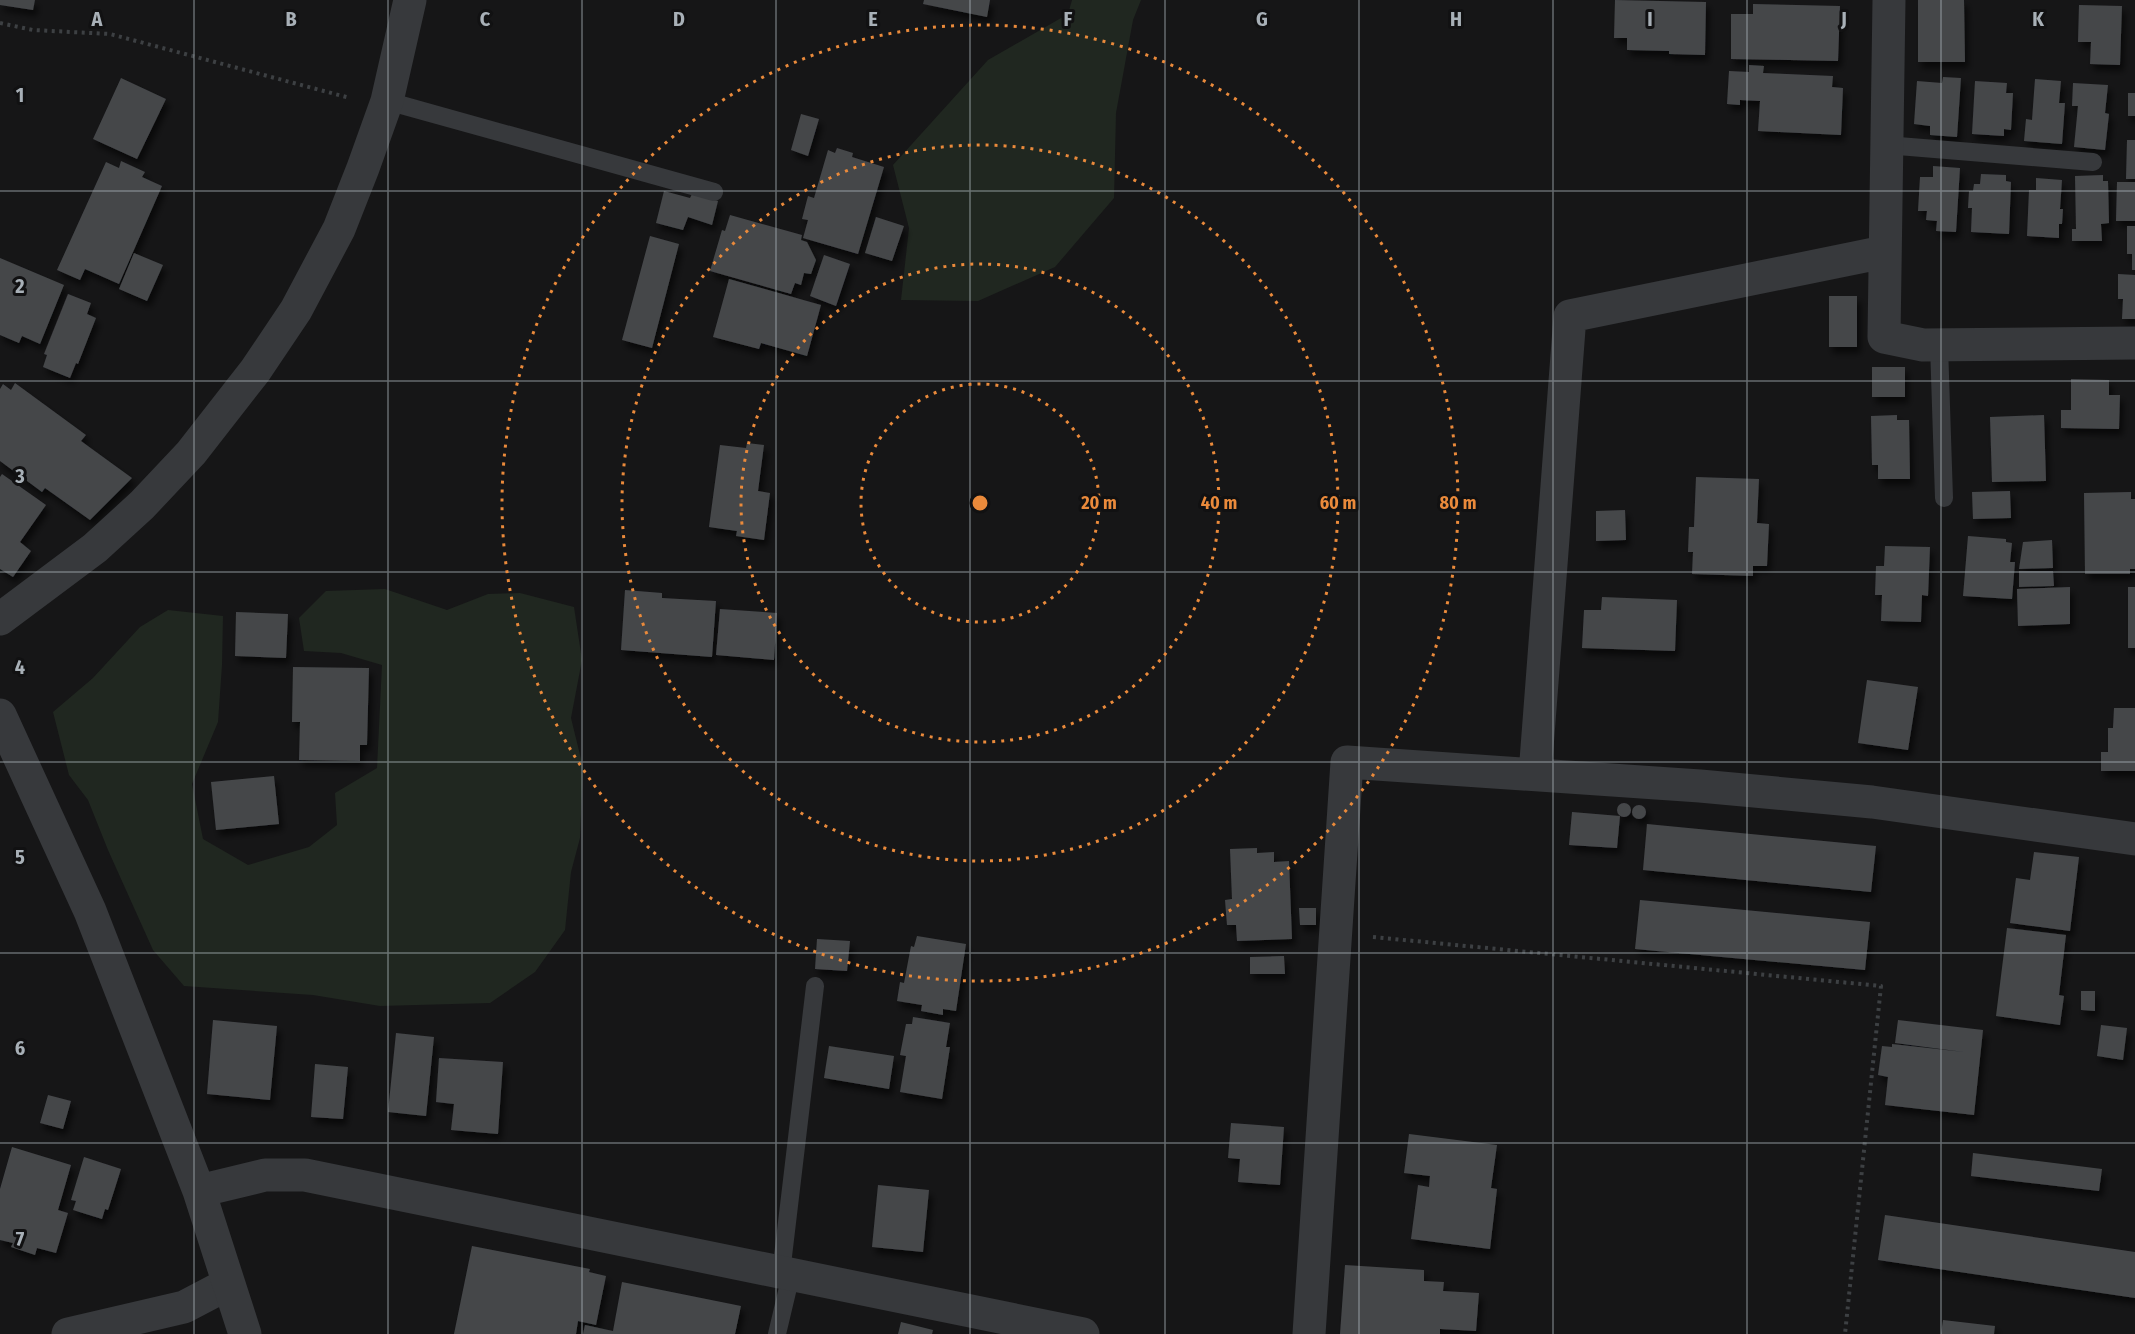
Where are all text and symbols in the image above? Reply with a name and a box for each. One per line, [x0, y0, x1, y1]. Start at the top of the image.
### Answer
text: A [91, 7, 104, 31]
text: B [285, 7, 297, 31]
text: C [480, 7, 491, 31]
text: D [673, 7, 685, 31]
text: E [868, 7, 878, 31]
text: F [1064, 7, 1073, 31]
text: G [1256, 7, 1268, 31]
text: H [1450, 7, 1462, 31]
text: I [1647, 7, 1653, 31]
text: J [1840, 7, 1847, 31]
text: K [2032, 7, 2044, 31]
text: 1 [16, 83, 24, 107]
text: 2 [14, 274, 25, 298]
text: 3 [14, 464, 25, 488]
text: 20 m [1080, 492, 1117, 514]
text: 40 m [1201, 492, 1237, 514]
text: 60 m [1320, 492, 1356, 514]
text: 80 m [1440, 492, 1476, 514]
centre of rings [970, 493, 990, 513]
text: 4 [15, 655, 25, 679]
text: 5 [15, 845, 25, 869]
text: 6 [15, 1036, 25, 1060]
text: 7 [16, 1227, 25, 1251]

